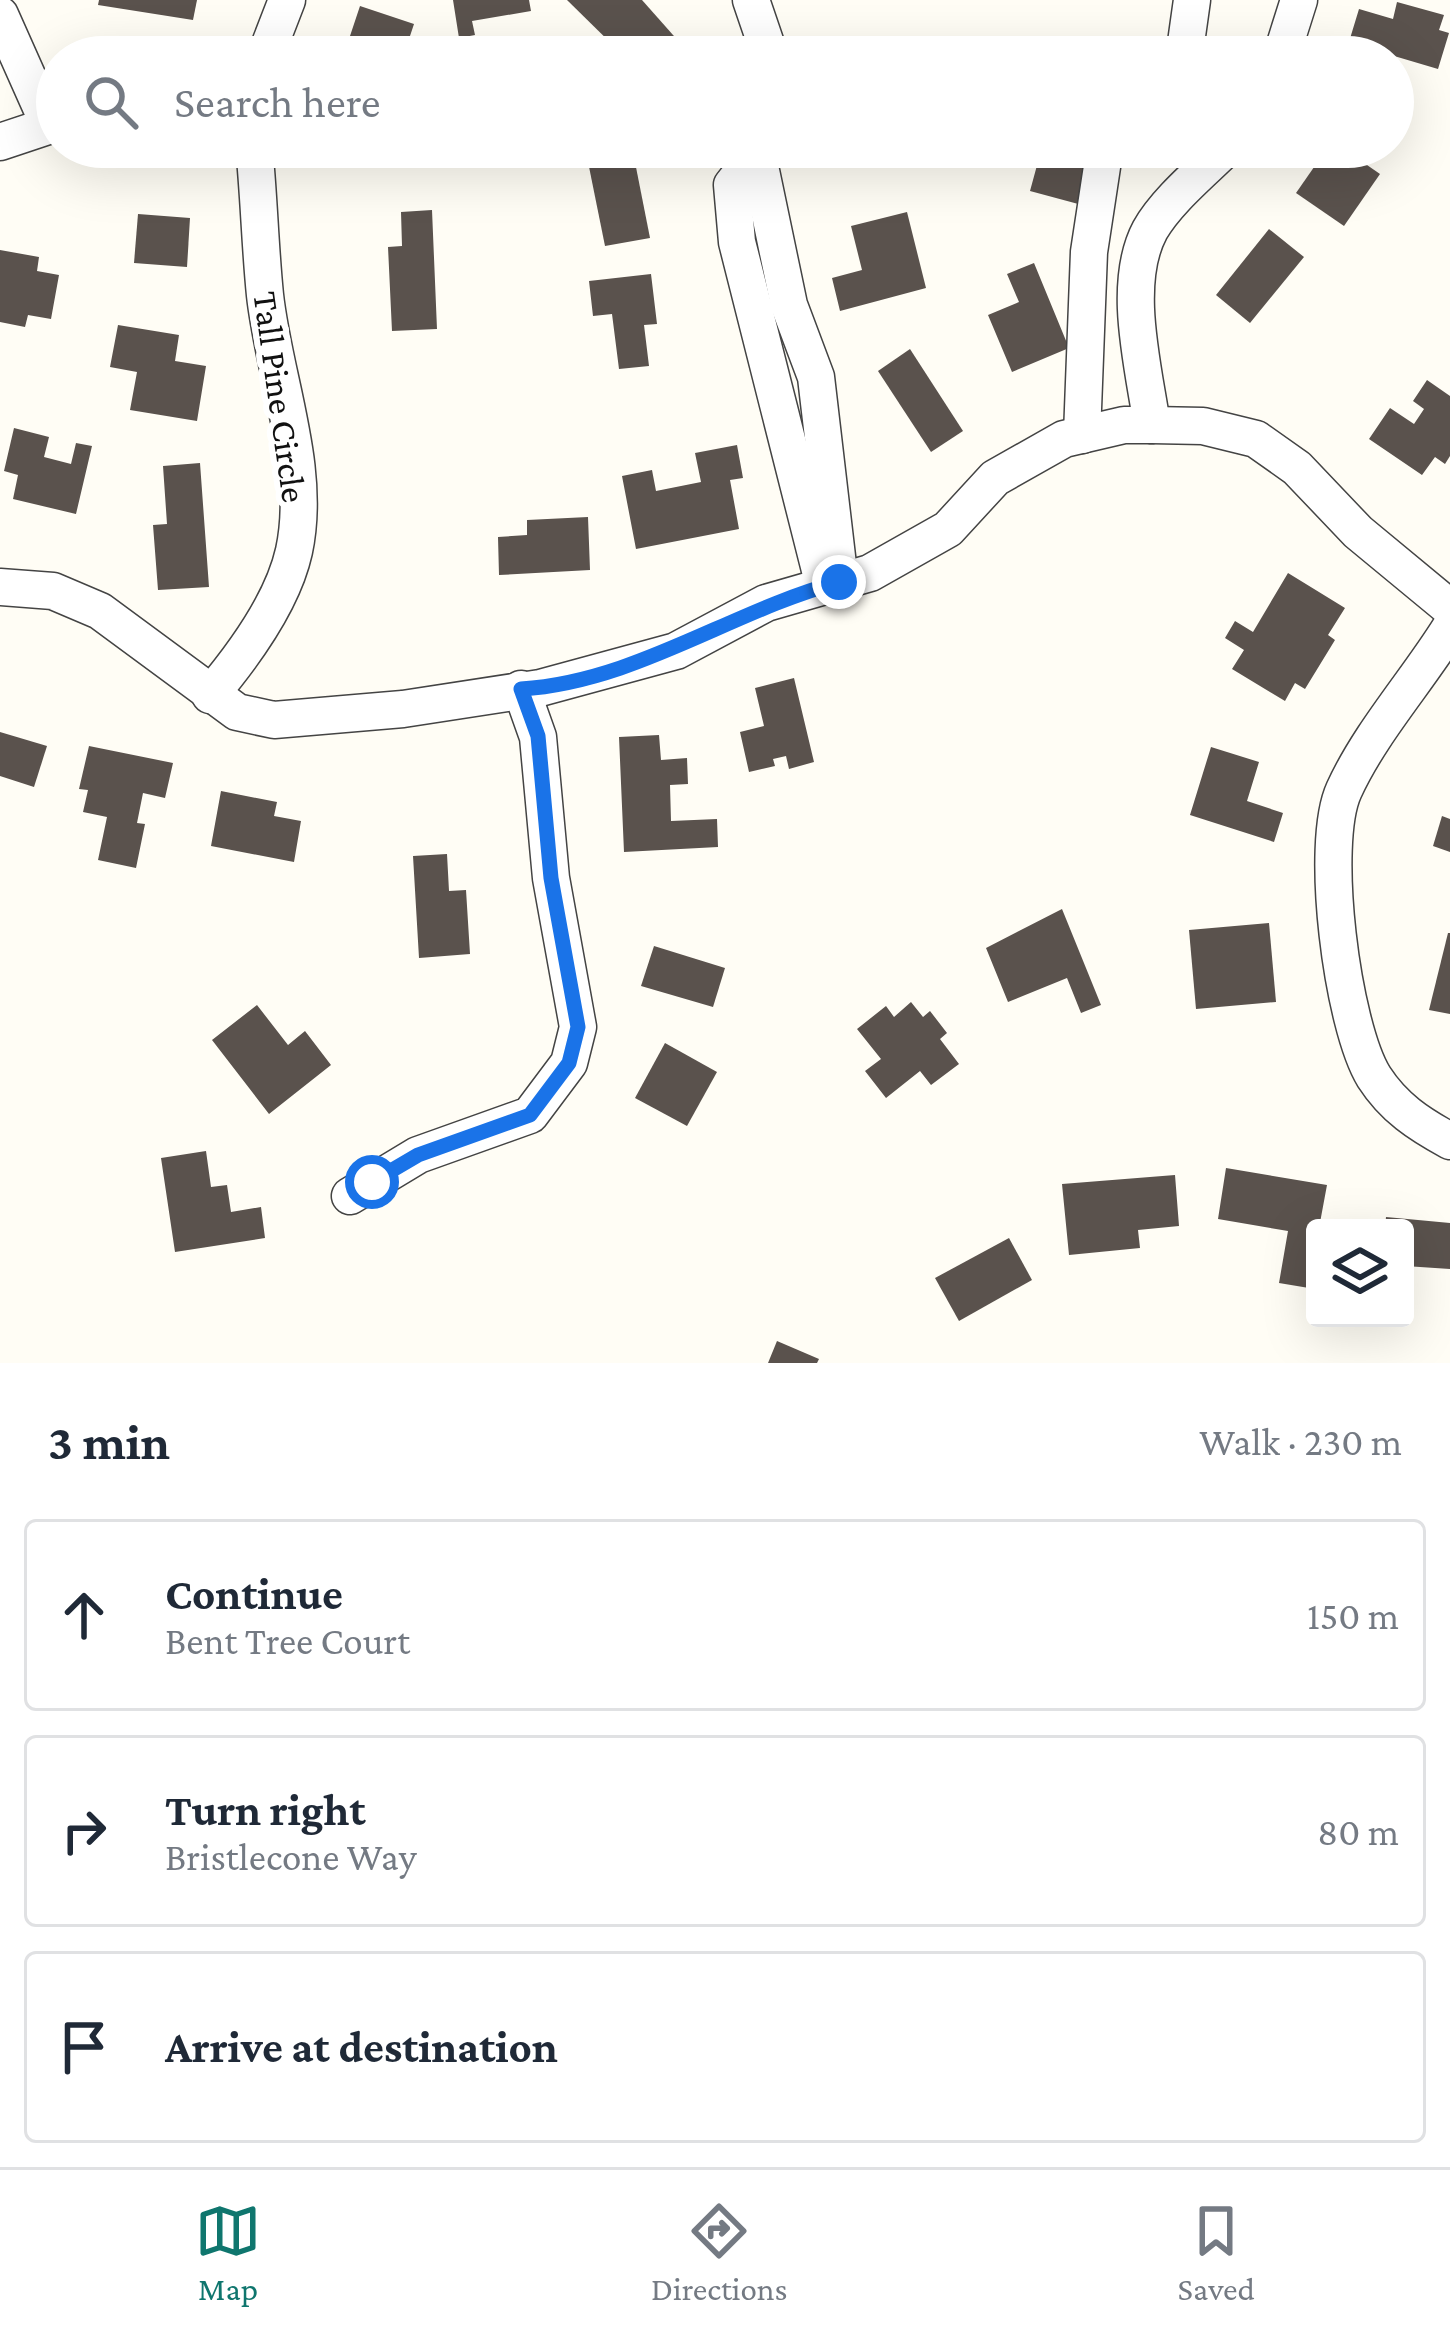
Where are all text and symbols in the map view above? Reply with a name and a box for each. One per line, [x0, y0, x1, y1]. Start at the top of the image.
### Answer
search box [36, 36, 1414, 168]
icon: search [78, 69, 144, 135]
text: Search here [174, 77, 381, 127]
street label: Tall Pine Circle [245, 289, 315, 505]
route end [812, 555, 866, 609]
route start [345, 1155, 399, 1209]
map controls [1306, 1219, 1414, 1327]
button: layers [1306, 1219, 1414, 1327]
text: 3 min [48, 1413, 170, 1470]
text: Walk · 230 m [1199, 1420, 1402, 1463]
text: Continue [165, 1569, 343, 1619]
icon: ahead [51, 1582, 117, 1648]
text: 150 m [1307, 1594, 1399, 1637]
text: Bent Tree Court [165, 1619, 410, 1662]
text: Turn right [165, 1785, 366, 1835]
icon: right [51, 1798, 117, 1864]
text: 80 m [1317, 1810, 1399, 1853]
text: Bristlecone Way [165, 1835, 417, 1878]
icon: arrive [51, 2014, 117, 2080]
text: Arrive at destination [165, 2022, 558, 2072]
tab: Map [195, 2198, 261, 2307]
tab: Directions [651, 2198, 788, 2307]
tab: Saved [1178, 2198, 1255, 2307]

